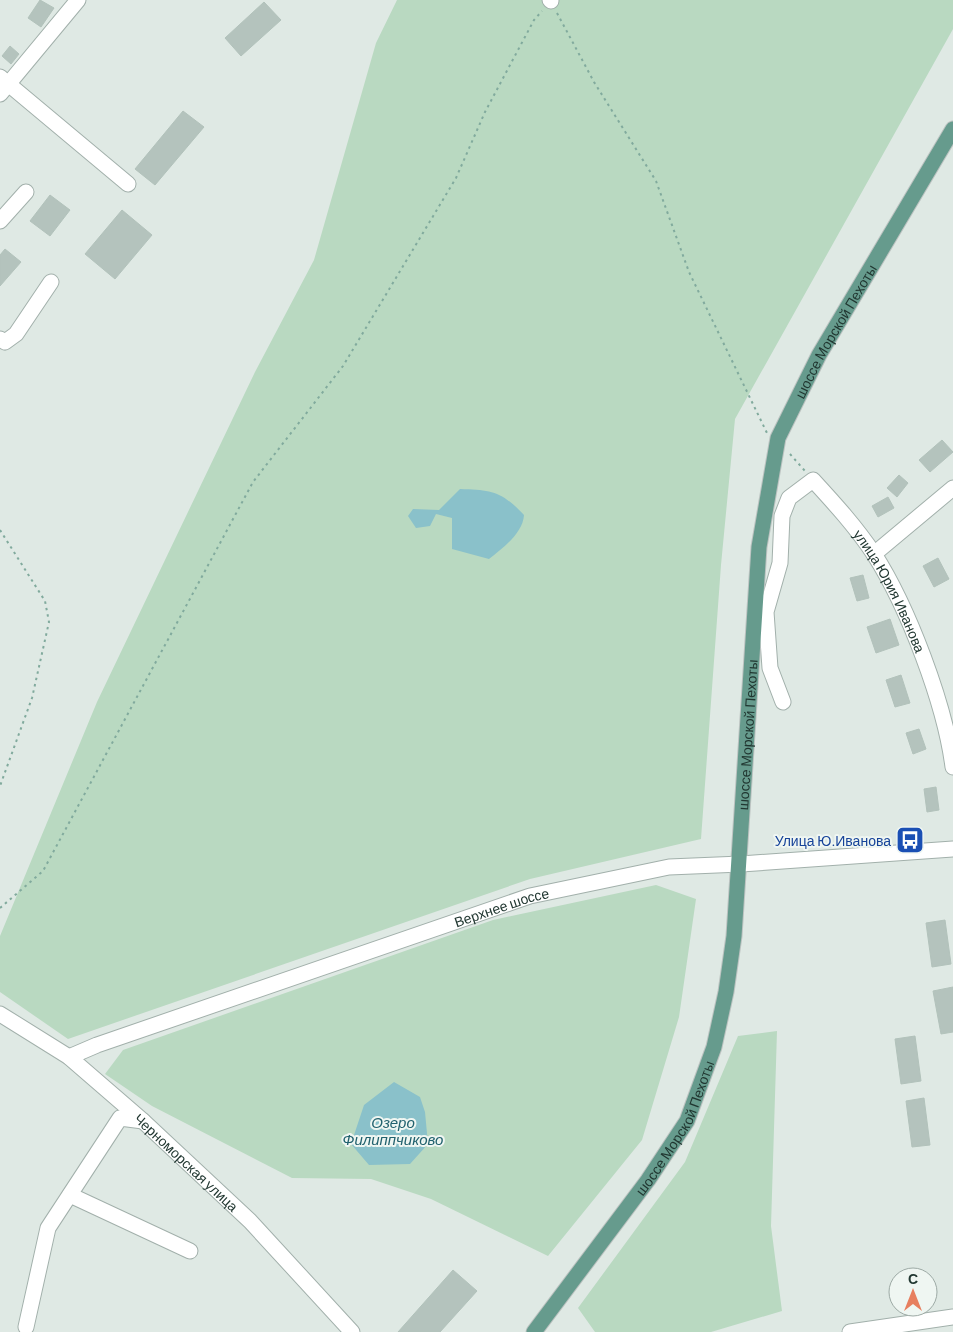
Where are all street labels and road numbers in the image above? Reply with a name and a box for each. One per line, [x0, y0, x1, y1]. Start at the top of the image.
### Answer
street label: шоссе Морской Пехоты [791, 261, 879, 401]
street label: улица Юрия Иванова [851, 526, 929, 655]
street label: шоссе Морской Пехоты [734, 659, 760, 811]
street label: Верхнее шоссе [452, 884, 551, 930]
street label: шоссе Морской Пехоты [631, 1058, 717, 1198]
street label: Черноморская улица [131, 1109, 242, 1215]

